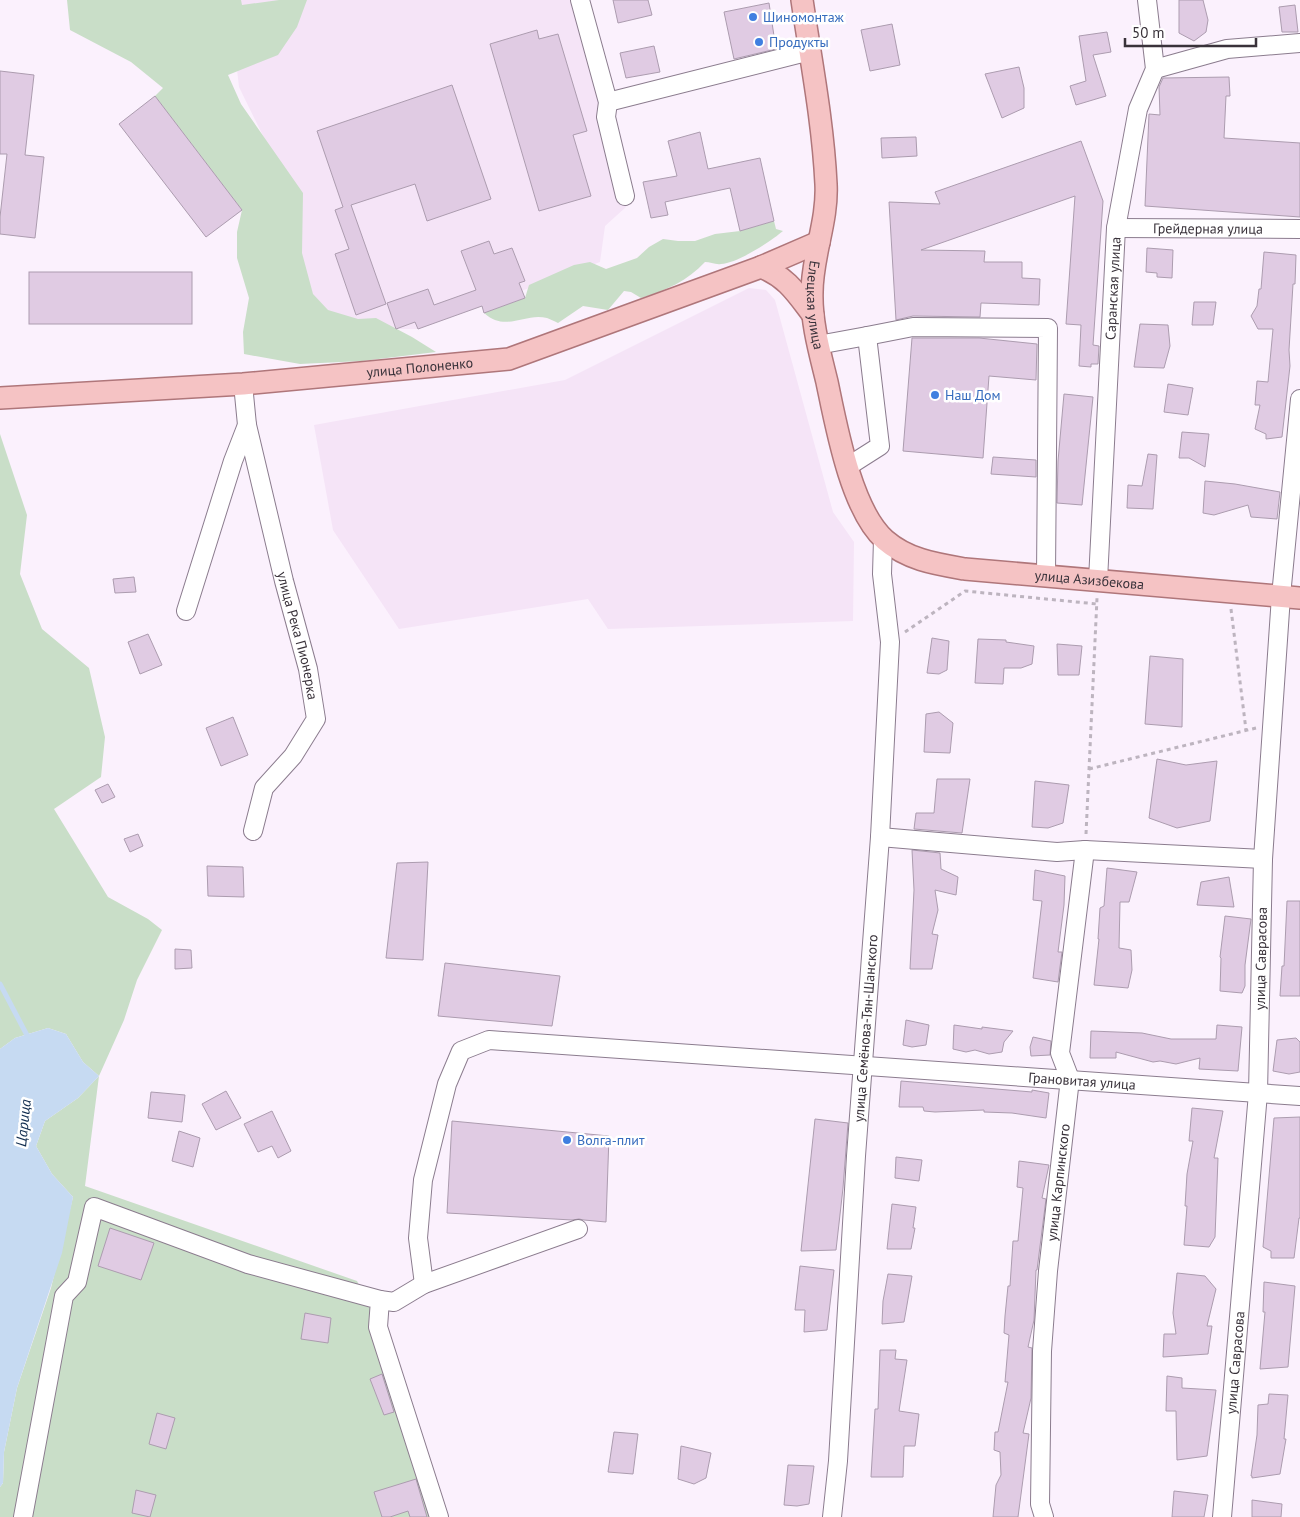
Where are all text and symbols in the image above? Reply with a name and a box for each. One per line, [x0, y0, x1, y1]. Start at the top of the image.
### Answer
place label: Шиномонтаж [763, 8, 845, 26]
marker: Шиномонтаж [747, 11, 759, 23]
scale bar [1125, 15, 1256, 47]
text: 50 m [1132, 23, 1165, 42]
place label: Продукты [769, 33, 829, 51]
marker: Продукты [753, 36, 765, 48]
street label: Грейдерная улица [1153, 219, 1263, 238]
street label: Саранская улица [1101, 236, 1125, 340]
street label: Елецкая улица [803, 259, 828, 351]
street label: улица Полоненко [366, 353, 474, 381]
place label: Наш Дом [945, 386, 1001, 404]
marker: Наш Дом [929, 389, 941, 401]
street label: улица Азизбекова [1034, 566, 1145, 593]
street label: улица Река Пионерка [273, 570, 322, 701]
street label: улица Саврасова [1251, 907, 1271, 1010]
street label: улица Семёнова-Тян-Шанского [850, 934, 882, 1123]
street label: Грановитая улица [1028, 1068, 1136, 1094]
water label: Царица [11, 1098, 35, 1148]
street label: улица Карпинского [1042, 1123, 1074, 1242]
place label: Волга-плит [577, 1131, 645, 1149]
marker: Волга-плит [561, 1134, 573, 1146]
street label: улица Саврасова [1222, 1310, 1248, 1415]

